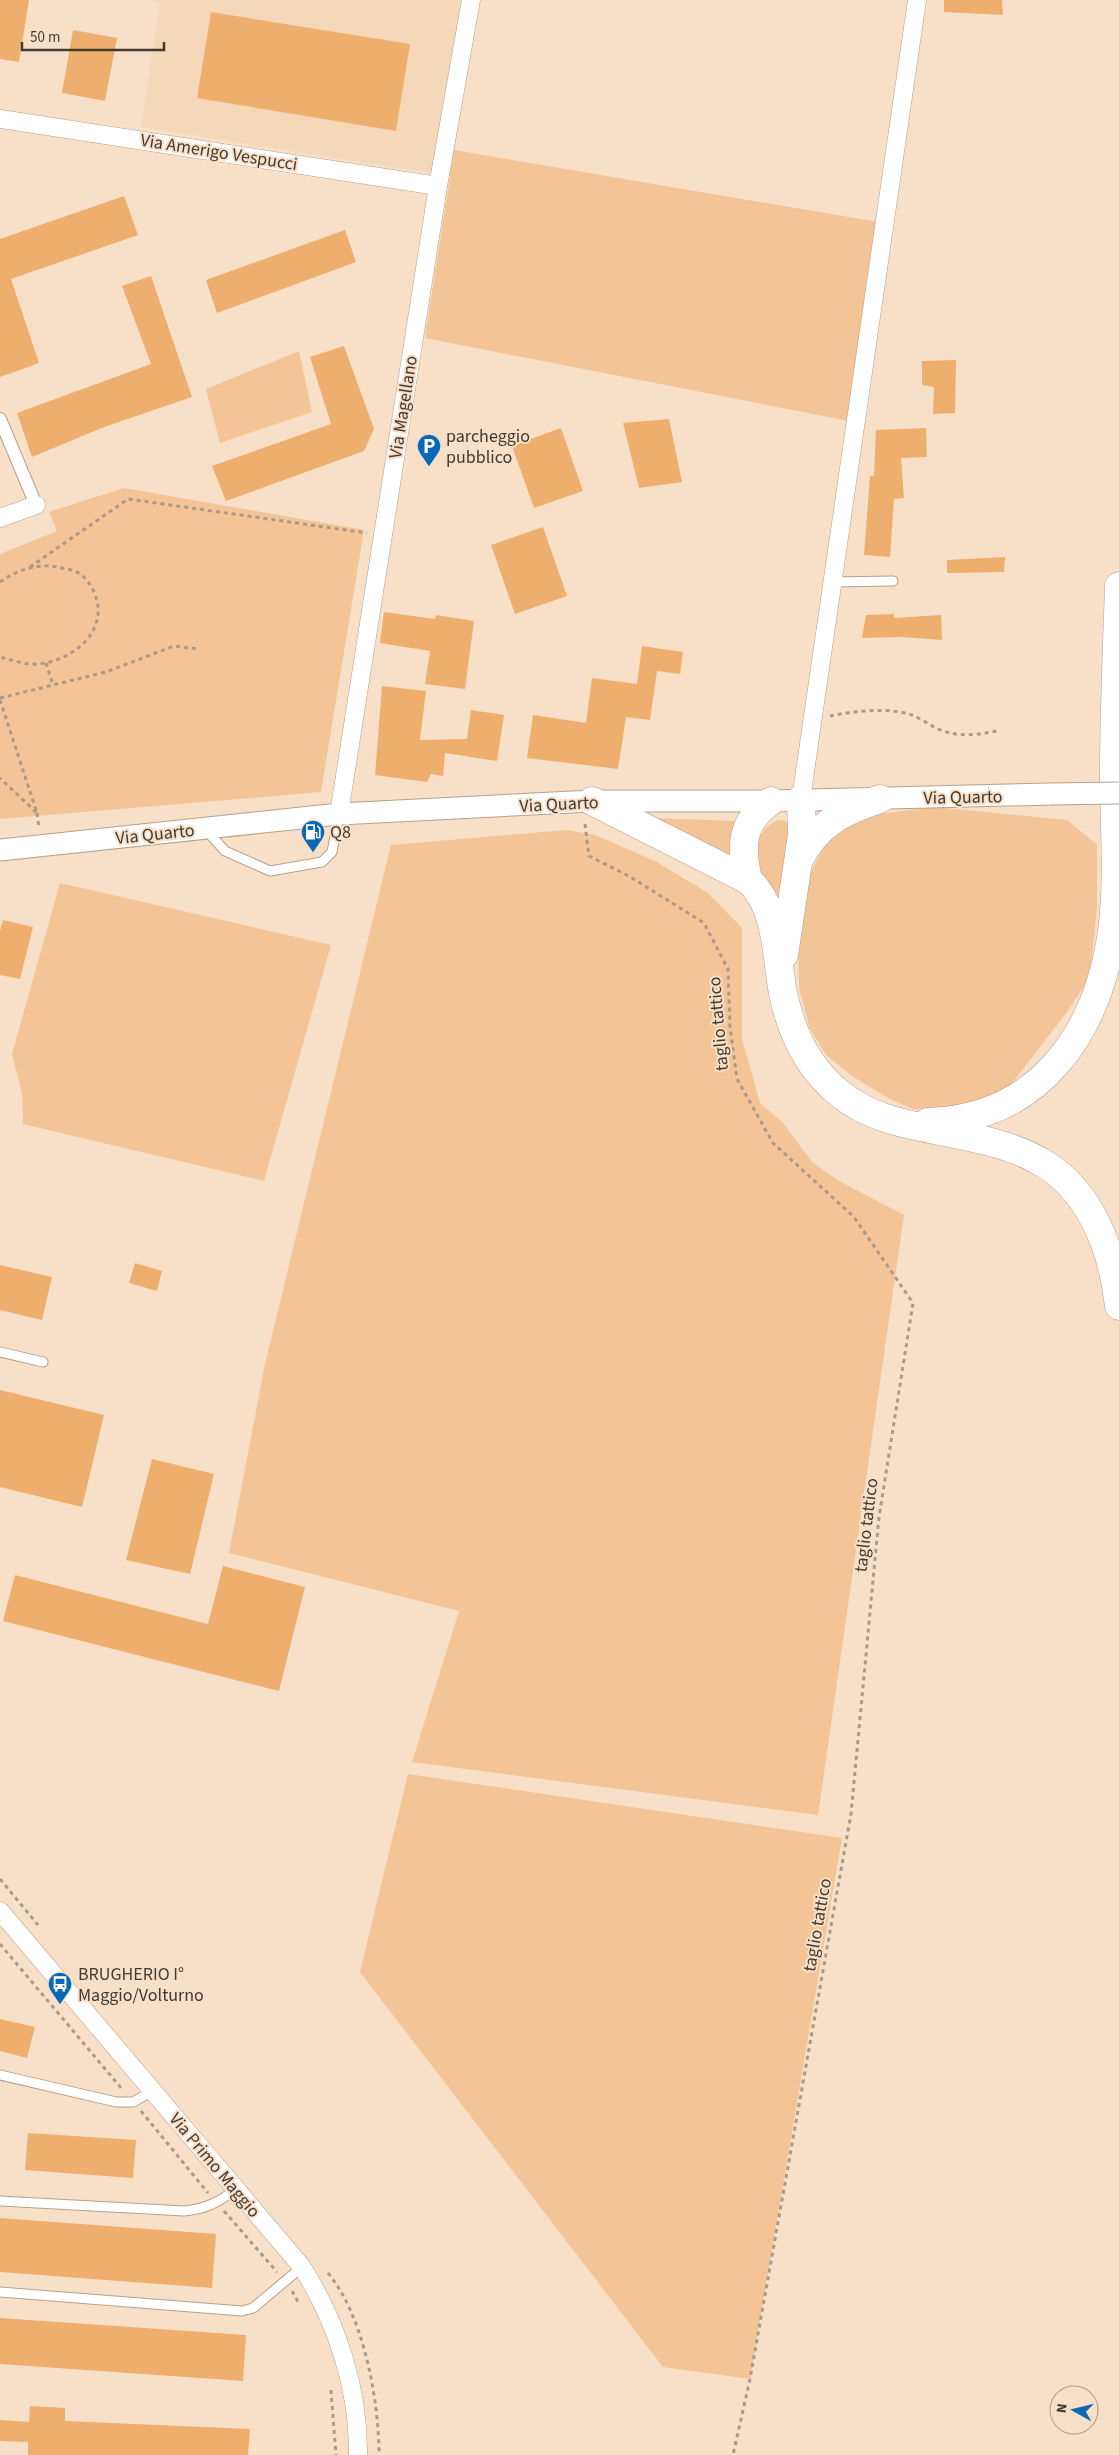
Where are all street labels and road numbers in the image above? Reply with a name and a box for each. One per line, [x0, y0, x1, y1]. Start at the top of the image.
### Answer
street label: Via Amerigo Vespucci [139, 128, 299, 177]
street label: Via Magellano [383, 354, 424, 460]
street label: Via Quarto [923, 784, 1003, 811]
street label: Via Quarto [519, 790, 599, 819]
street label: Via Quarto [114, 818, 196, 851]
street label: taglio tattico [702, 976, 735, 1072]
street label: taglio tattico [848, 1477, 885, 1574]
street label: taglio tattico [797, 1876, 838, 1974]
street label: Via Primo Maggio [163, 2107, 266, 2223]

